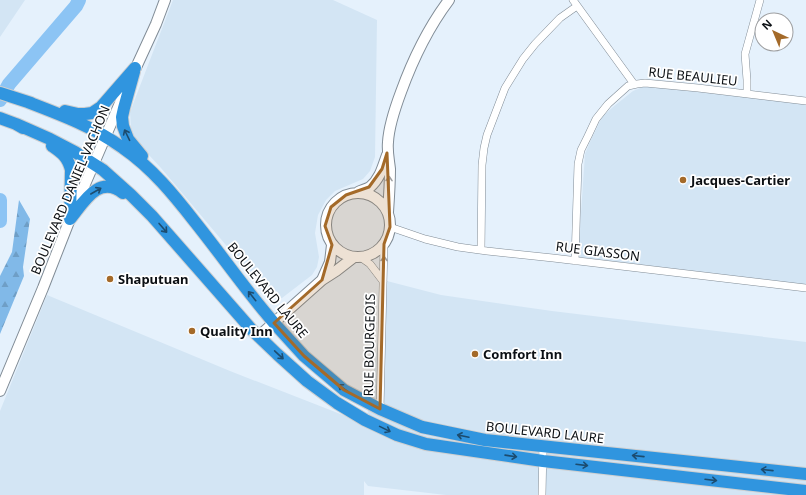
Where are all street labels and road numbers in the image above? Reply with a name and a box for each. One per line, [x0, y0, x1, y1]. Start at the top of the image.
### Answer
street label: RUE BEAULIEU [647, 62, 739, 90]
street label: BOULEVARD DANIEL-VACHON [26, 103, 114, 277]
street label: RUE GIASSON [555, 237, 641, 265]
street label: BOULEVARD LAURE [224, 238, 312, 342]
street label: RUE BOURGEOIS [359, 293, 379, 397]
street label: BOULEVARD LAURE [485, 417, 605, 447]

